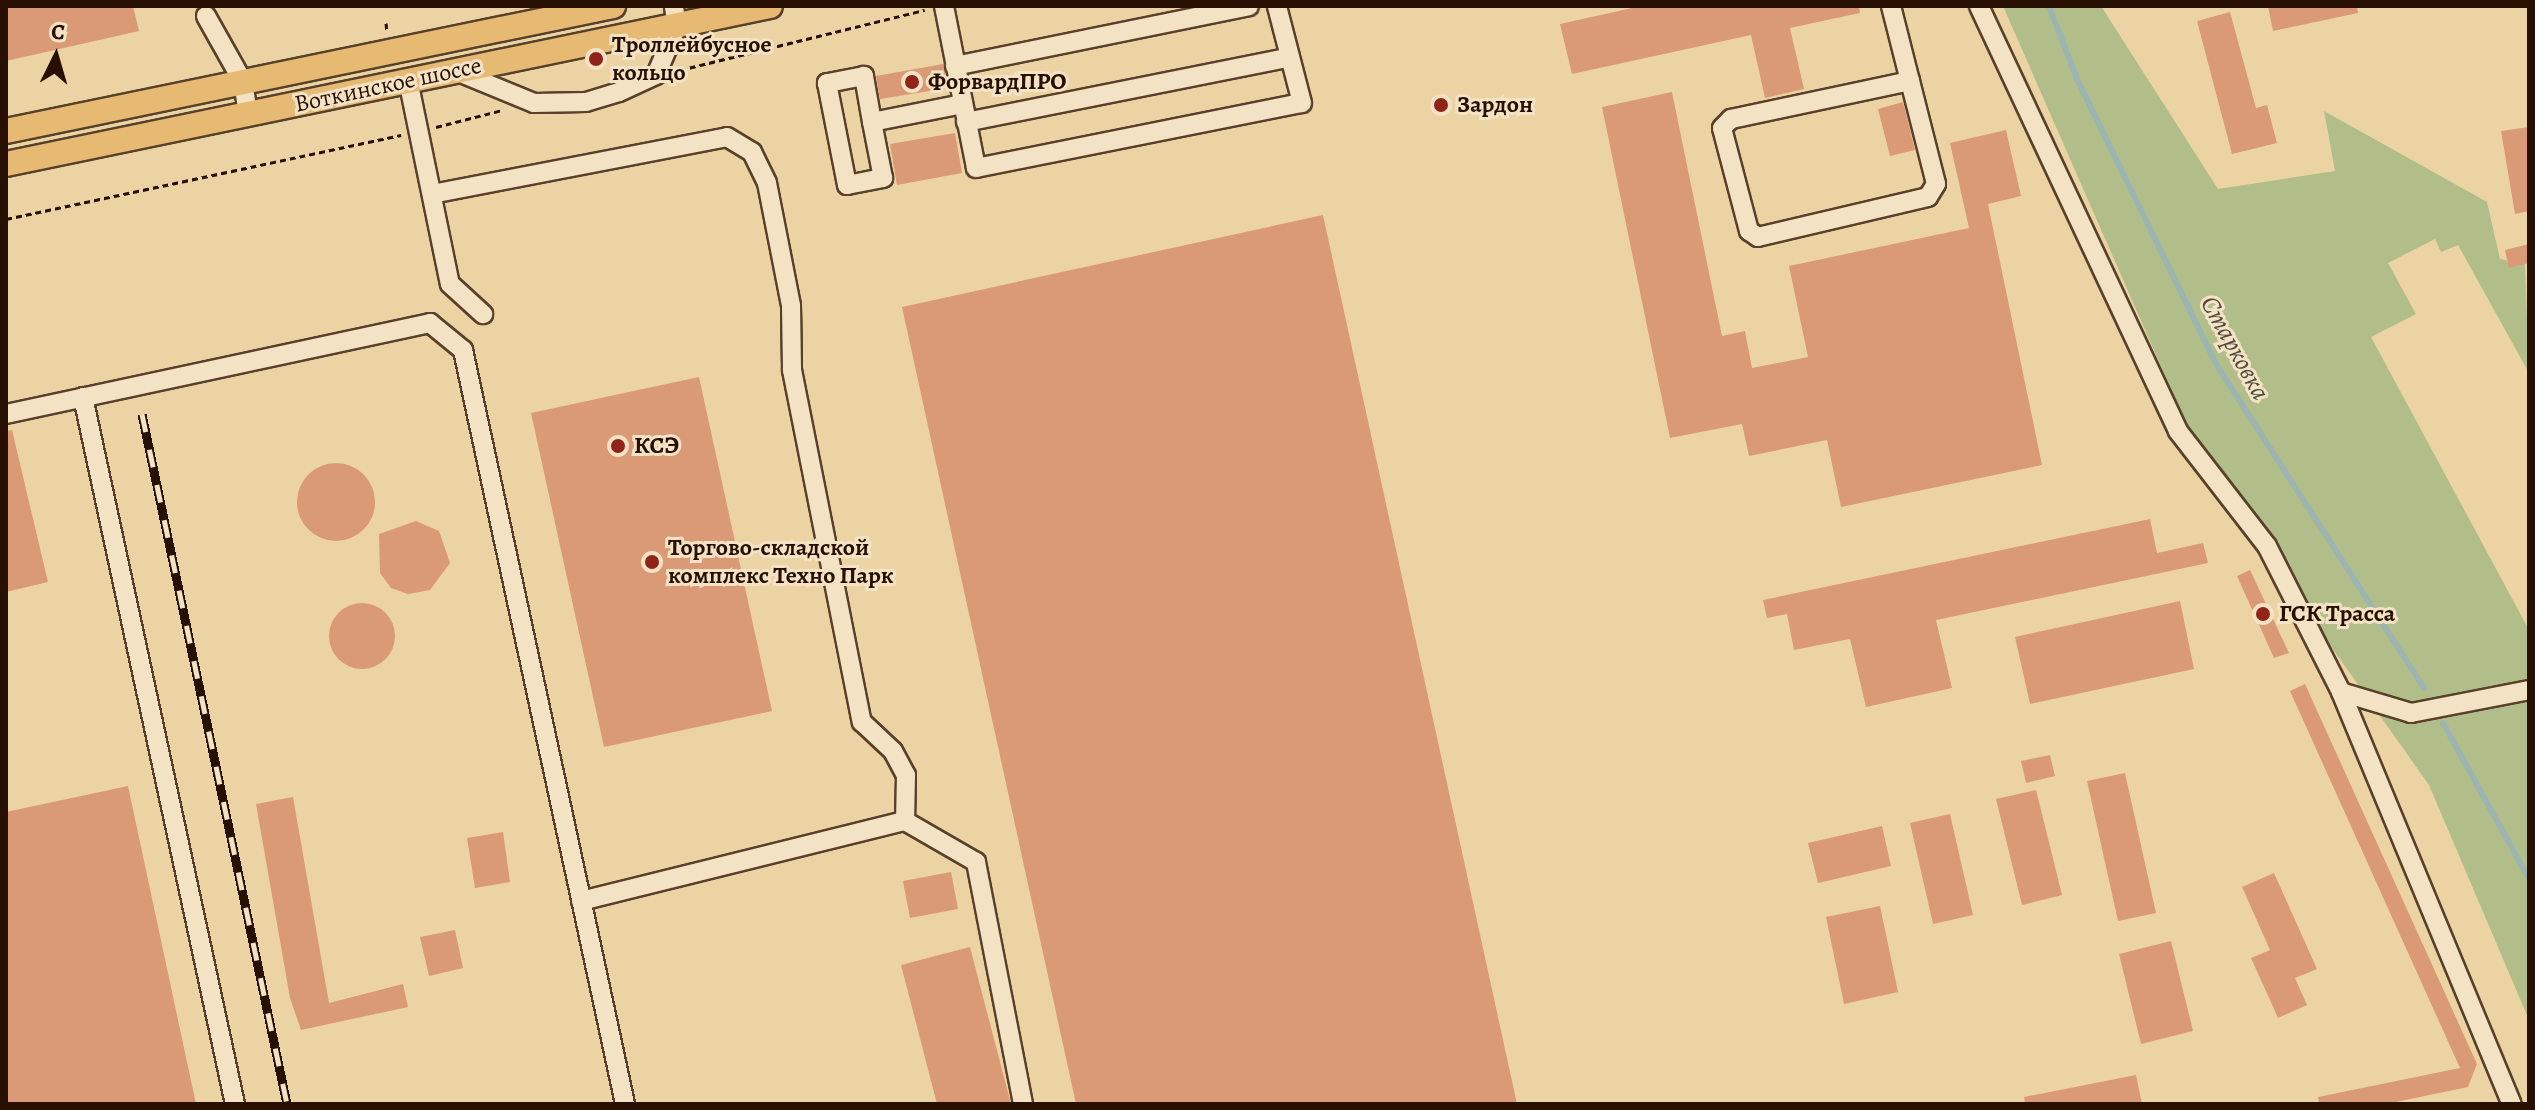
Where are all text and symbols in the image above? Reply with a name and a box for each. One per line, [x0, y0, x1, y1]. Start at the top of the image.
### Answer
north arrow [16, 16, 96, 96]
text: С [50, 17, 66, 48]
place label: Троллейбусное кольцо [612, 31, 772, 87]
marker: Троллейбусное кольцо [587, 50, 605, 68]
street label: Воткинское шоссе [292, 51, 484, 119]
place label: ФорвардПРО [928, 68, 1067, 96]
marker: ФорвардПРО [903, 73, 921, 91]
place label: Зардон [1457, 91, 1533, 119]
marker: Зардон [1432, 96, 1450, 114]
water label: Старковка [2194, 291, 2276, 405]
place label: КСЭ [634, 432, 679, 460]
marker: КСЭ [609, 437, 627, 455]
place label: Торгово-складской комплекс Техно Парк [668, 534, 894, 590]
marker: Торгово-складской комплекс Техно Парк [643, 553, 661, 571]
place label: ГСК Трасса [2279, 600, 2395, 628]
marker: ГСК Трасса [2254, 605, 2272, 623]

